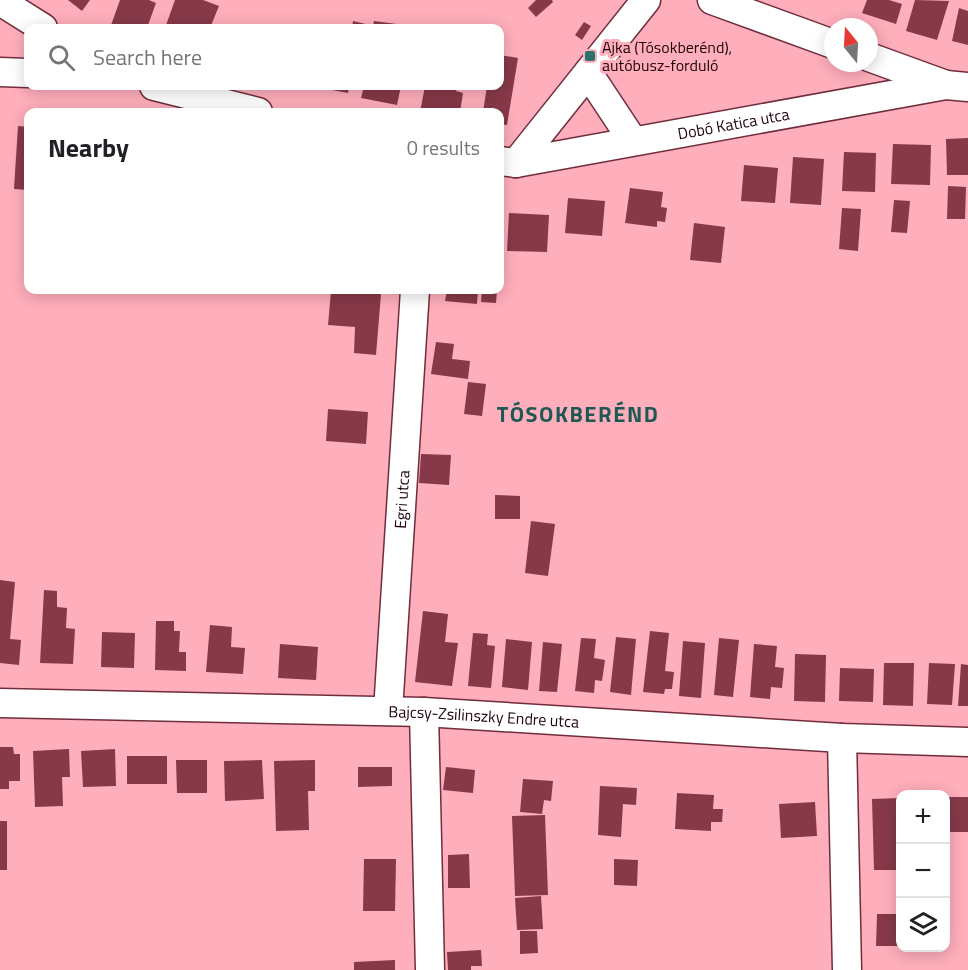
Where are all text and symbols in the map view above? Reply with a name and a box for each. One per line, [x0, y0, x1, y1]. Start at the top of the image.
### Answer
north arrow [824, 18, 878, 72]
search box [24, 24, 504, 90]
place label: Ajka (Tósokberénd), autóbusz-forduló [602, 35, 732, 77]
text: Search here [93, 40, 202, 74]
icon: search [45, 41, 78, 74]
marker: Ajka (Tósokberénd), autóbusz-forduló [583, 49, 597, 63]
street label: Dobó Katica utca [676, 102, 791, 145]
text: Nearby [48, 128, 129, 167]
text: 0 results [407, 132, 480, 163]
district label: TÓSOKBERÉND [497, 397, 659, 431]
street label: Egri utca [388, 469, 415, 529]
street label: Bajcsy-Zsilinszky Endre utca [388, 699, 580, 734]
map controls [896, 790, 950, 952]
button: + [896, 790, 950, 844]
button: − [896, 844, 950, 898]
button: layers [896, 898, 950, 952]

